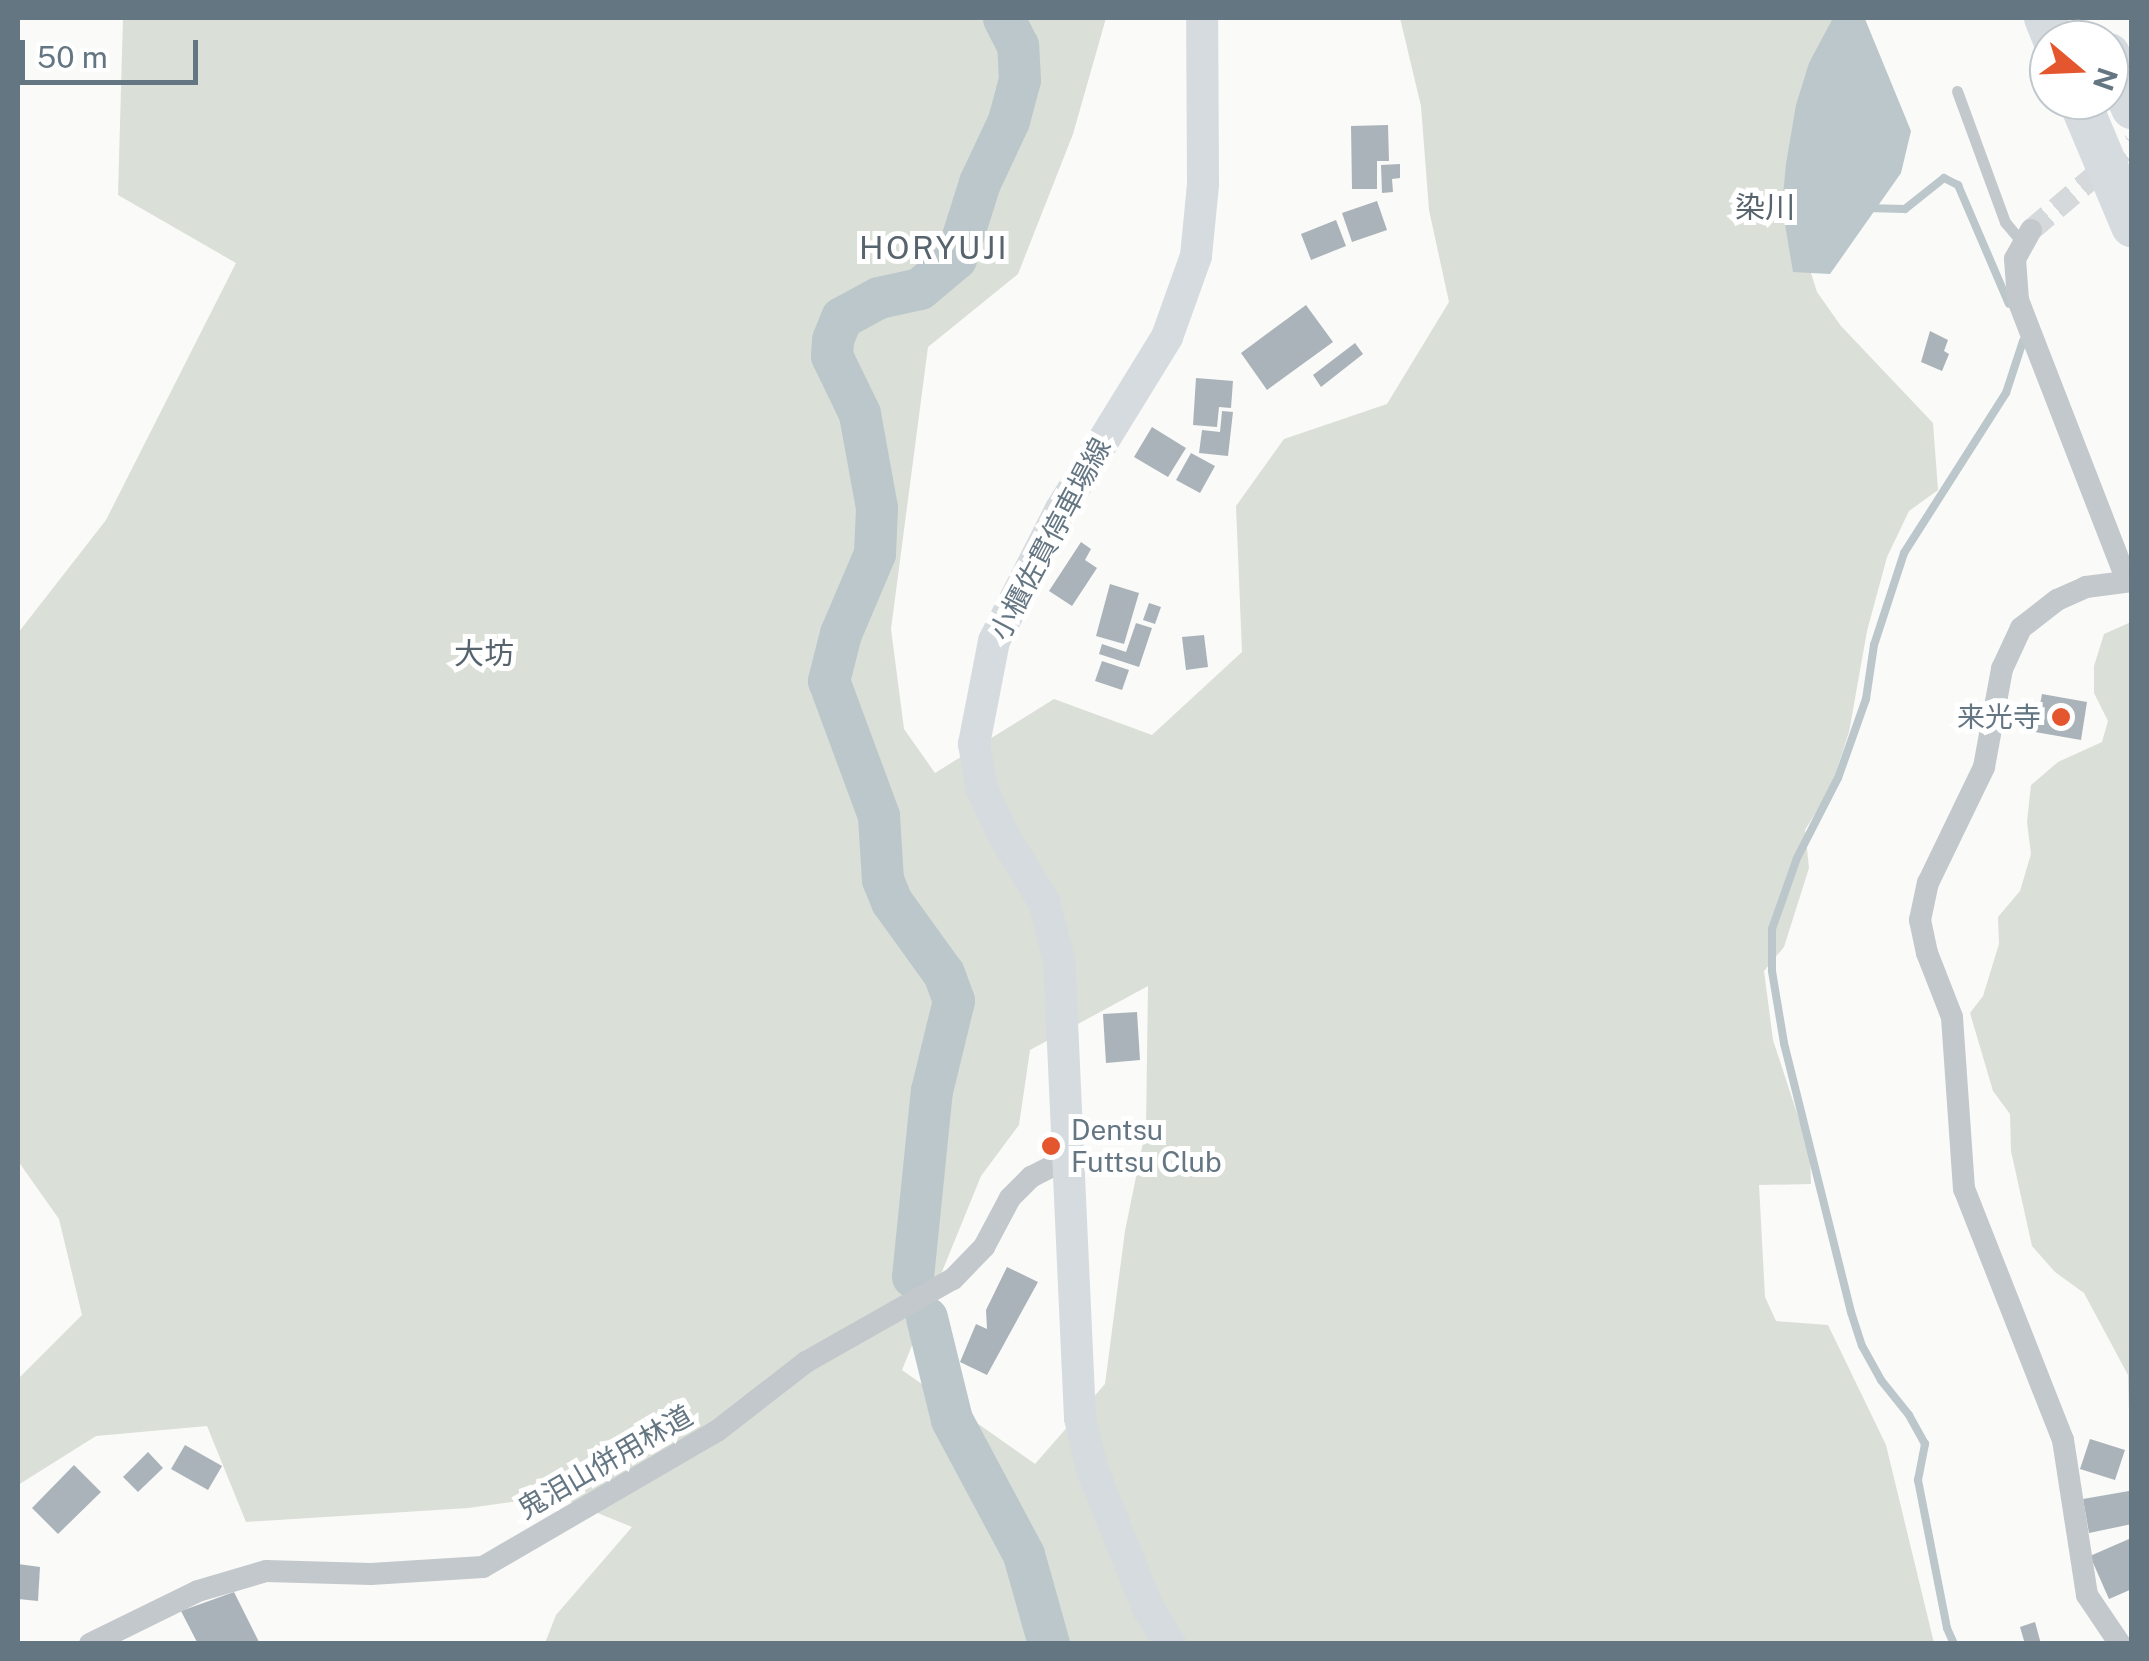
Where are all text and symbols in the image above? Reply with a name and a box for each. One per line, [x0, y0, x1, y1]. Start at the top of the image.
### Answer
scale bar [25, 20, 202, 82]
north arrow [2029, 20, 2129, 120]
text: 50 m [37, 39, 108, 75]
text: N [2087, 64, 2125, 95]
district label: 染川 [1735, 189, 1795, 225]
district label: HORYUJI [859, 229, 1009, 267]
street label: 小櫃佐貫停車場線 [983, 432, 1117, 646]
district label: 大坊 [454, 635, 514, 671]
place label: 来光寺 [1957, 700, 2041, 734]
marker: 来光寺 [2050, 706, 2072, 728]
place label: Dentsu Futtsu Club [1071, 1113, 1222, 1179]
marker: Dentsu Futtsu Club [1040, 1135, 1062, 1157]
street label: 鬼泪山併用林道 [512, 1398, 698, 1526]

